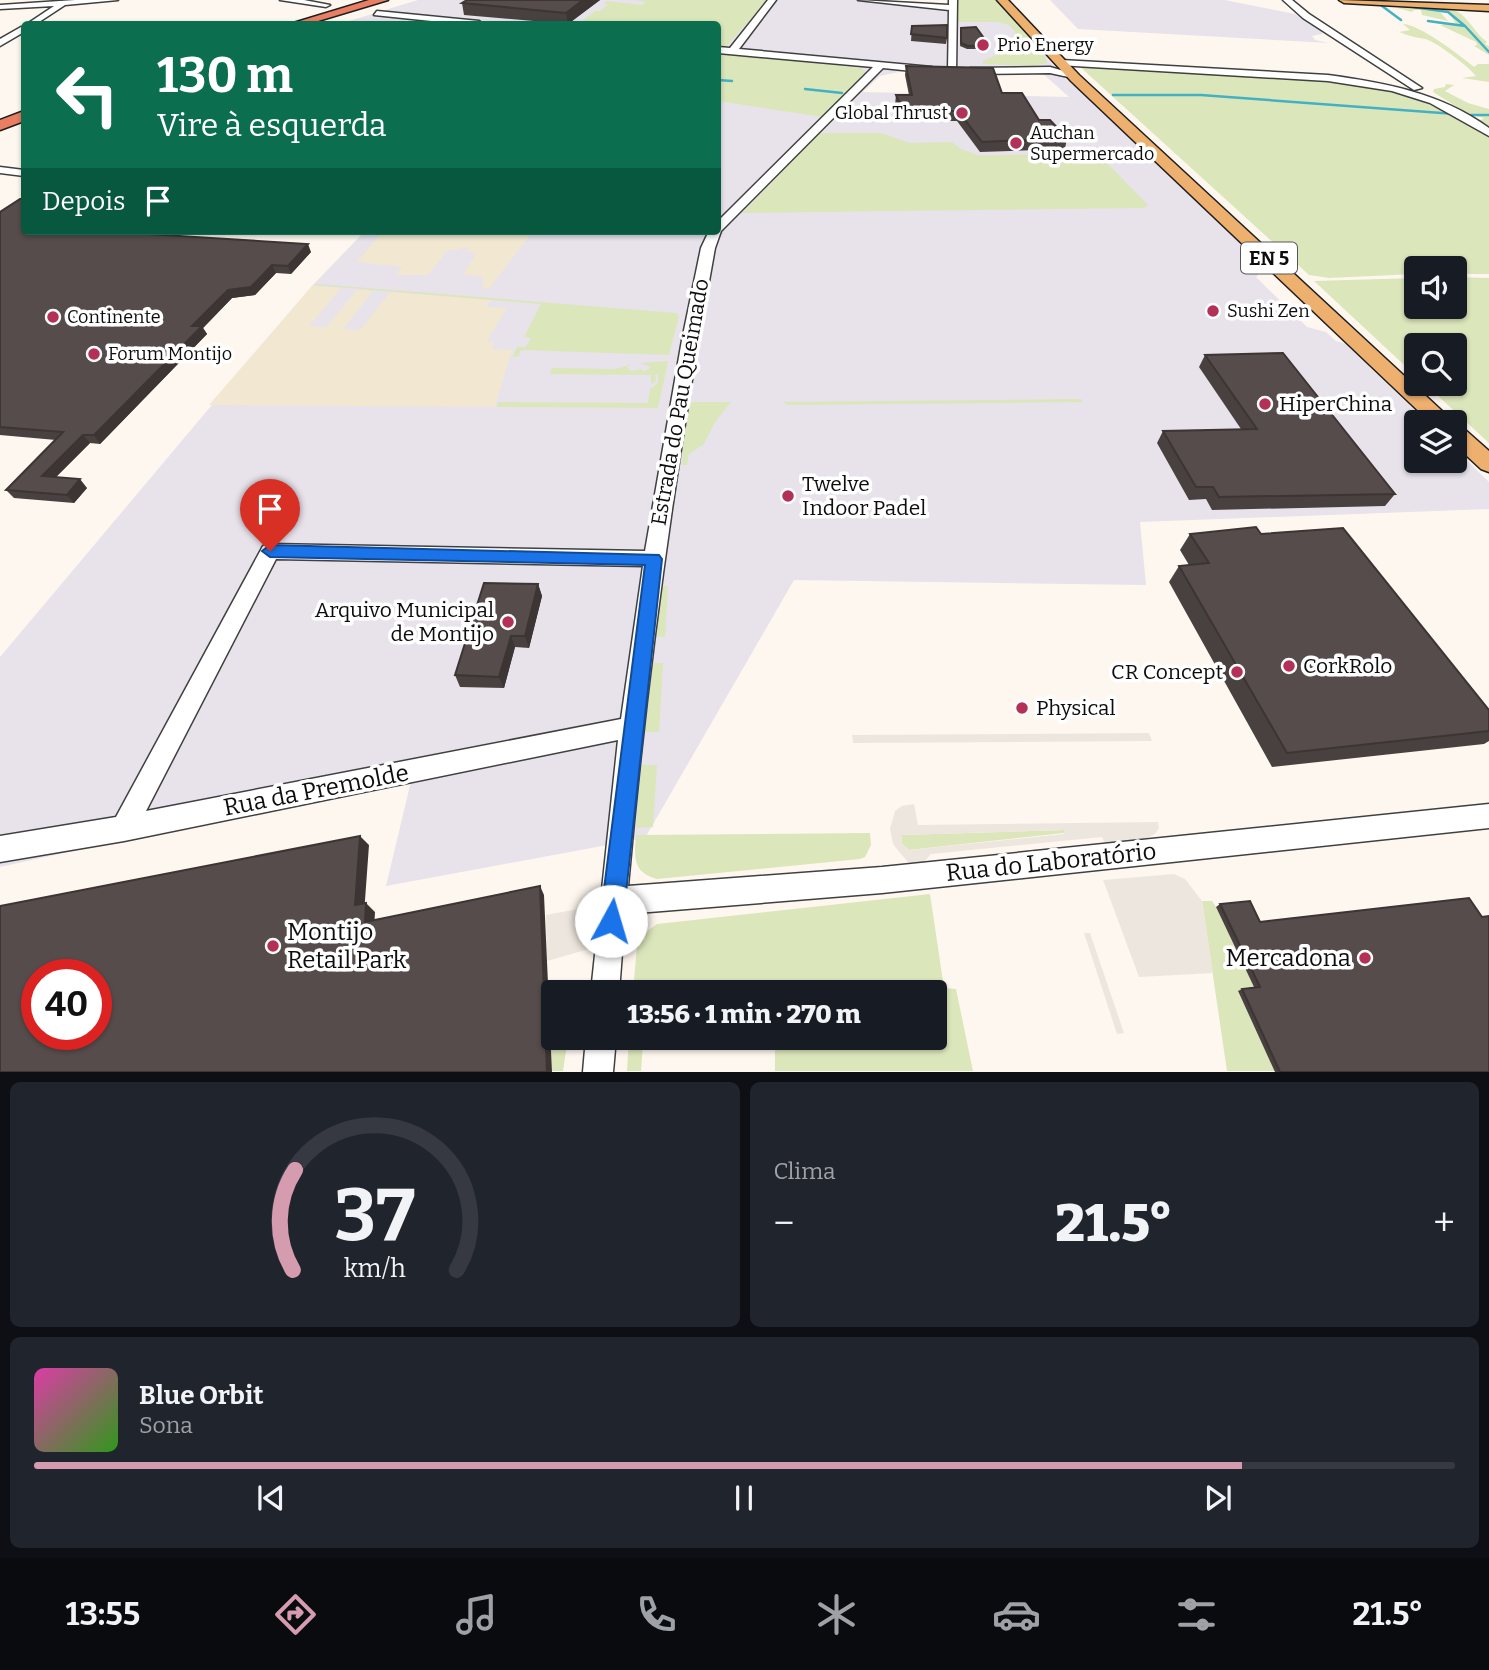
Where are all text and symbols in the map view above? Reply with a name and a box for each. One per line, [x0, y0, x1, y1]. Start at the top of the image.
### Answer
place label: Prio Energy [997, 34, 1094, 56]
marker: Prio Energy [975, 37, 991, 53]
text: 130 m [157, 46, 293, 105]
icon: left [42, 49, 133, 140]
place label: Global Thrust [835, 102, 948, 124]
marker: Global Thrust [954, 105, 970, 121]
text: Vire à esquerda [157, 106, 387, 144]
place label: Auchan Supermercado [1030, 122, 1154, 165]
marker: Auchan Supermercado [1008, 135, 1024, 151]
icon: arrive [139, 182, 177, 220]
text: Depois [42, 186, 125, 217]
road number: EN 5 [1241, 242, 1297, 274]
map controls [1404, 256, 1467, 473]
button: sound [1404, 256, 1467, 319]
street label: Estrada do Pau Queimado [645, 277, 715, 527]
place label: Sushi Zen [1227, 300, 1310, 322]
marker: Sushi Zen [1205, 303, 1221, 319]
place label: Continente [67, 306, 161, 328]
marker: Continente [45, 309, 61, 325]
button: search [1404, 333, 1467, 396]
place label: Forum Montijo [108, 343, 232, 365]
marker: Forum Montijo [86, 346, 102, 362]
place label: HiperChina [1279, 391, 1393, 417]
marker: HiperChina [1257, 396, 1273, 412]
button: layers [1404, 410, 1467, 473]
place label: Twelve Indoor Padel [802, 471, 926, 521]
pin [240, 479, 300, 551]
marker: Twelve Indoor Padel [780, 488, 796, 504]
icon: arrive [251, 490, 289, 528]
place label: Arquivo Municipal de Montijo [315, 597, 494, 647]
marker: Arquivo Municipal de Montijo [500, 614, 516, 630]
place label: CorkRolo [1303, 653, 1392, 679]
marker: CorkRolo [1281, 658, 1297, 674]
place label: CR Concept [1111, 659, 1223, 685]
marker: CR Concept [1229, 664, 1245, 680]
place label: Physical [1036, 695, 1116, 721]
marker: Physical [1014, 700, 1030, 716]
street label: Rua da Premolde [221, 758, 411, 822]
street label: Rua do Laboratório [945, 837, 1157, 887]
position arrow [574, 884, 648, 958]
place label: Montijo Retail Park [287, 918, 407, 974]
marker: Montijo Retail Park [265, 938, 281, 954]
place label: Mercadona [1225, 944, 1351, 972]
marker: Mercadona [1357, 950, 1373, 966]
speed limit sign: 40 [21, 959, 112, 1050]
text: 13:56 · 1 min · 270 m [627, 999, 861, 1030]
text: Clima [774, 1157, 836, 1185]
text: 37 [334, 1173, 415, 1260]
text: 21.5° [1055, 1192, 1172, 1255]
text: − [774, 1200, 794, 1246]
text: + [1433, 1200, 1455, 1246]
text: km/h [344, 1254, 406, 1284]
text: Blue Orbit [139, 1380, 263, 1411]
text: Sona [139, 1411, 193, 1439]
icon: previous [252, 1479, 290, 1517]
icon: pause [725, 1479, 763, 1517]
icon: next [1199, 1479, 1237, 1517]
icon: directions [271, 1590, 320, 1639]
icon: music [452, 1590, 501, 1639]
icon: phone [632, 1590, 681, 1639]
icon: climate [812, 1590, 861, 1639]
icon: car [992, 1590, 1041, 1639]
icon: filters [1172, 1590, 1221, 1639]
text: 13:55 [66, 1595, 140, 1633]
text: 21.5° [1353, 1595, 1423, 1633]

